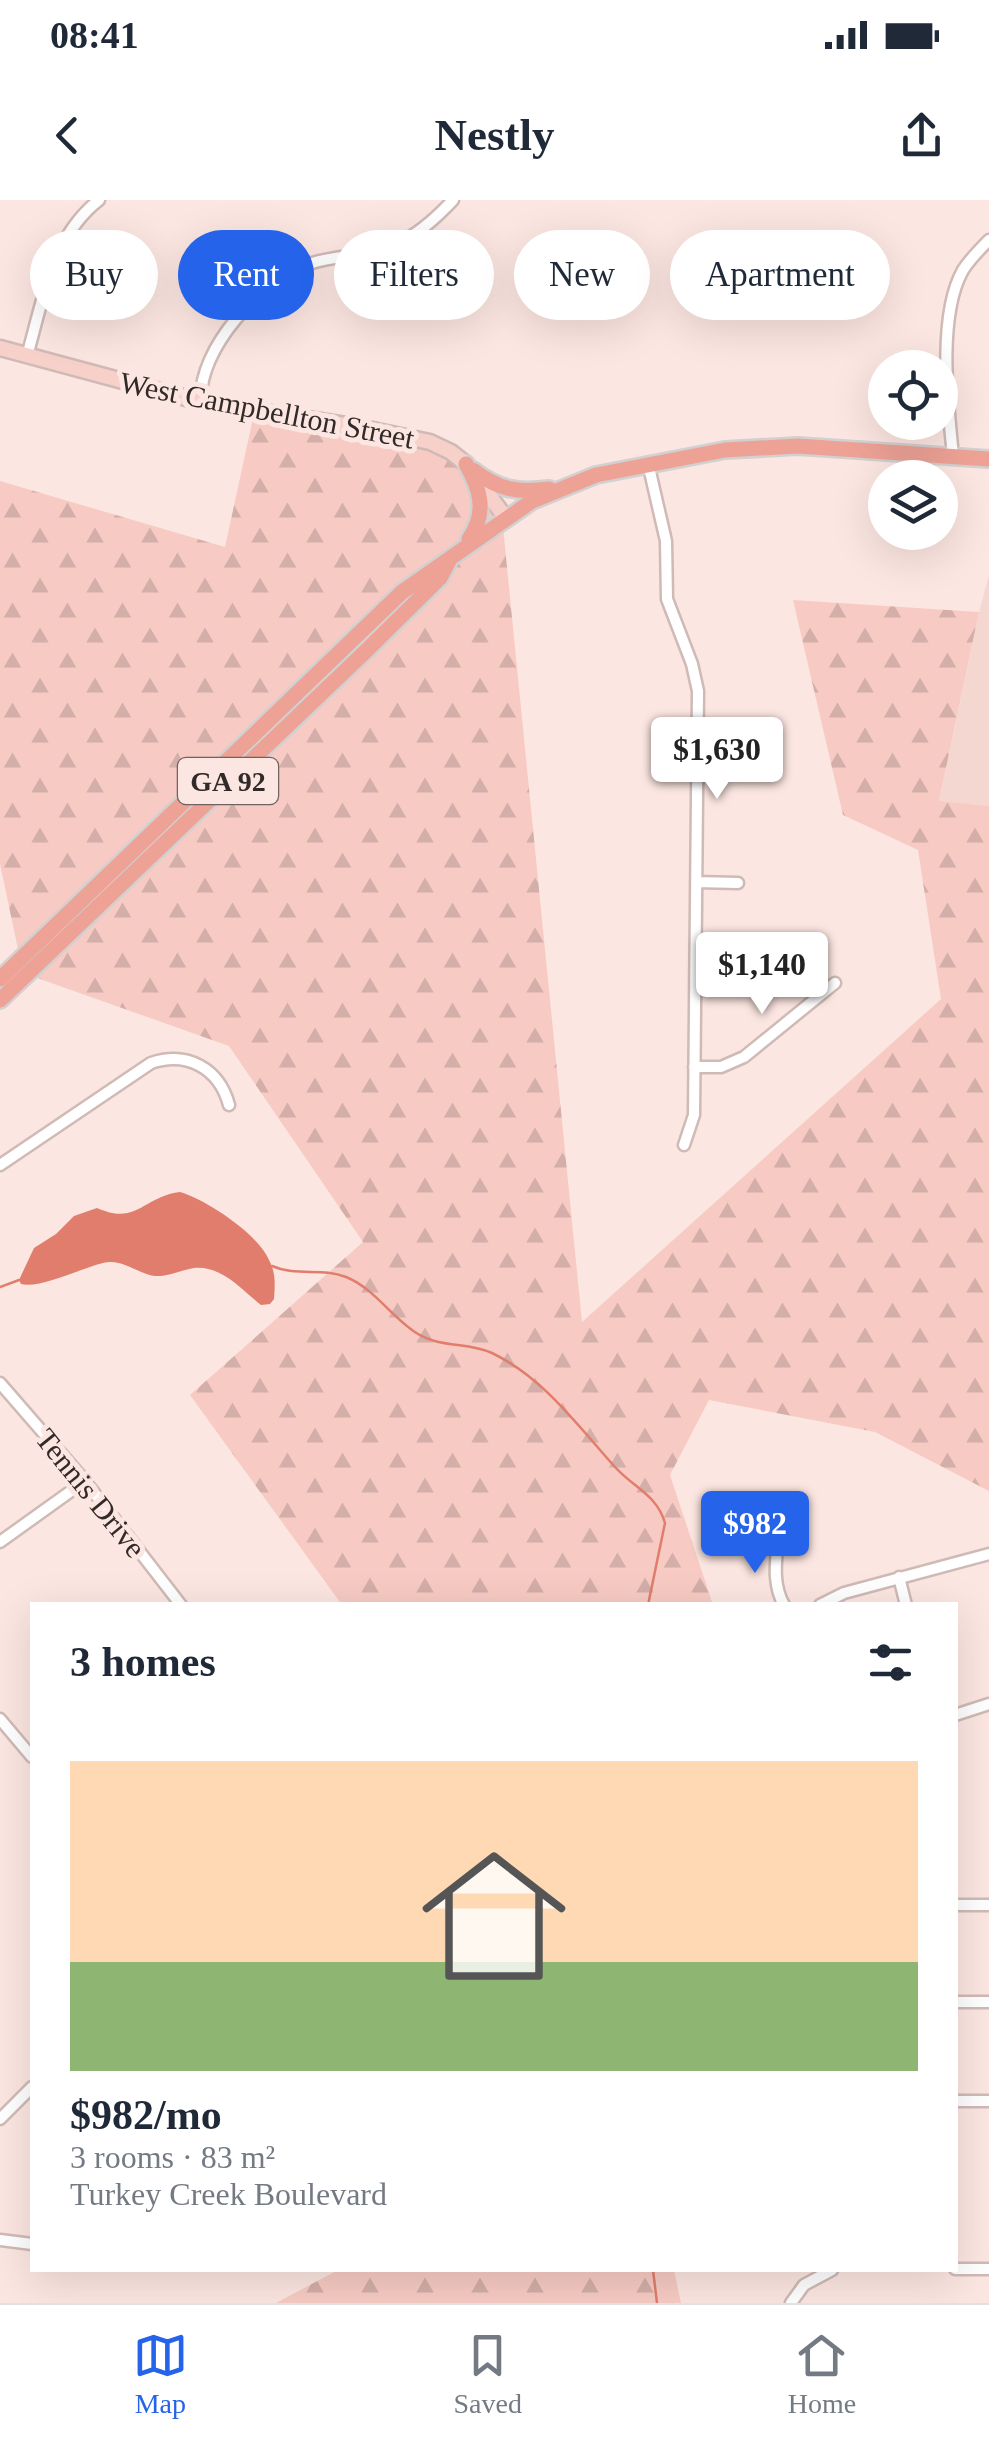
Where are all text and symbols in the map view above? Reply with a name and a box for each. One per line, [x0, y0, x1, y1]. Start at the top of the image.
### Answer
text: 08:41 [50, 14, 139, 56]
icon: back [40, 108, 95, 163]
icon: share [894, 108, 949, 163]
text: Nestly [435, 110, 554, 160]
chip: Buy [30, 230, 158, 320]
chip: Rent [178, 230, 314, 320]
chip: Filters [334, 230, 494, 320]
chip: New [514, 230, 650, 320]
chip: Apartment [670, 230, 890, 320]
map controls [868, 350, 958, 550]
button: locate [868, 350, 958, 440]
street label: West Campbellton Street [117, 365, 418, 455]
button: layers [868, 460, 958, 550]
pin: $1,630 [636, 717, 798, 802]
text: $1,630 [673, 731, 761, 767]
road number: GA 92 [178, 758, 278, 804]
pin: $1,140 [681, 932, 843, 1017]
text: $1,140 [718, 946, 806, 982]
street label: Tennis Drive [29, 1422, 153, 1564]
pin: $982 [696, 1491, 814, 1576]
text: $982 [723, 1505, 787, 1541]
icon: filters [863, 1635, 918, 1690]
text: 3 homes [70, 1639, 216, 1685]
icon: home [404, 1826, 584, 2006]
text: $982/mo [70, 2092, 222, 2138]
text: 3 rooms · 83 m² [70, 2139, 275, 2175]
text: Turkey Creek Boulevard [70, 2176, 387, 2212]
tab: Map [133, 2328, 188, 2420]
tab: Saved [454, 2328, 522, 2420]
tab: Home [788, 2328, 856, 2420]

